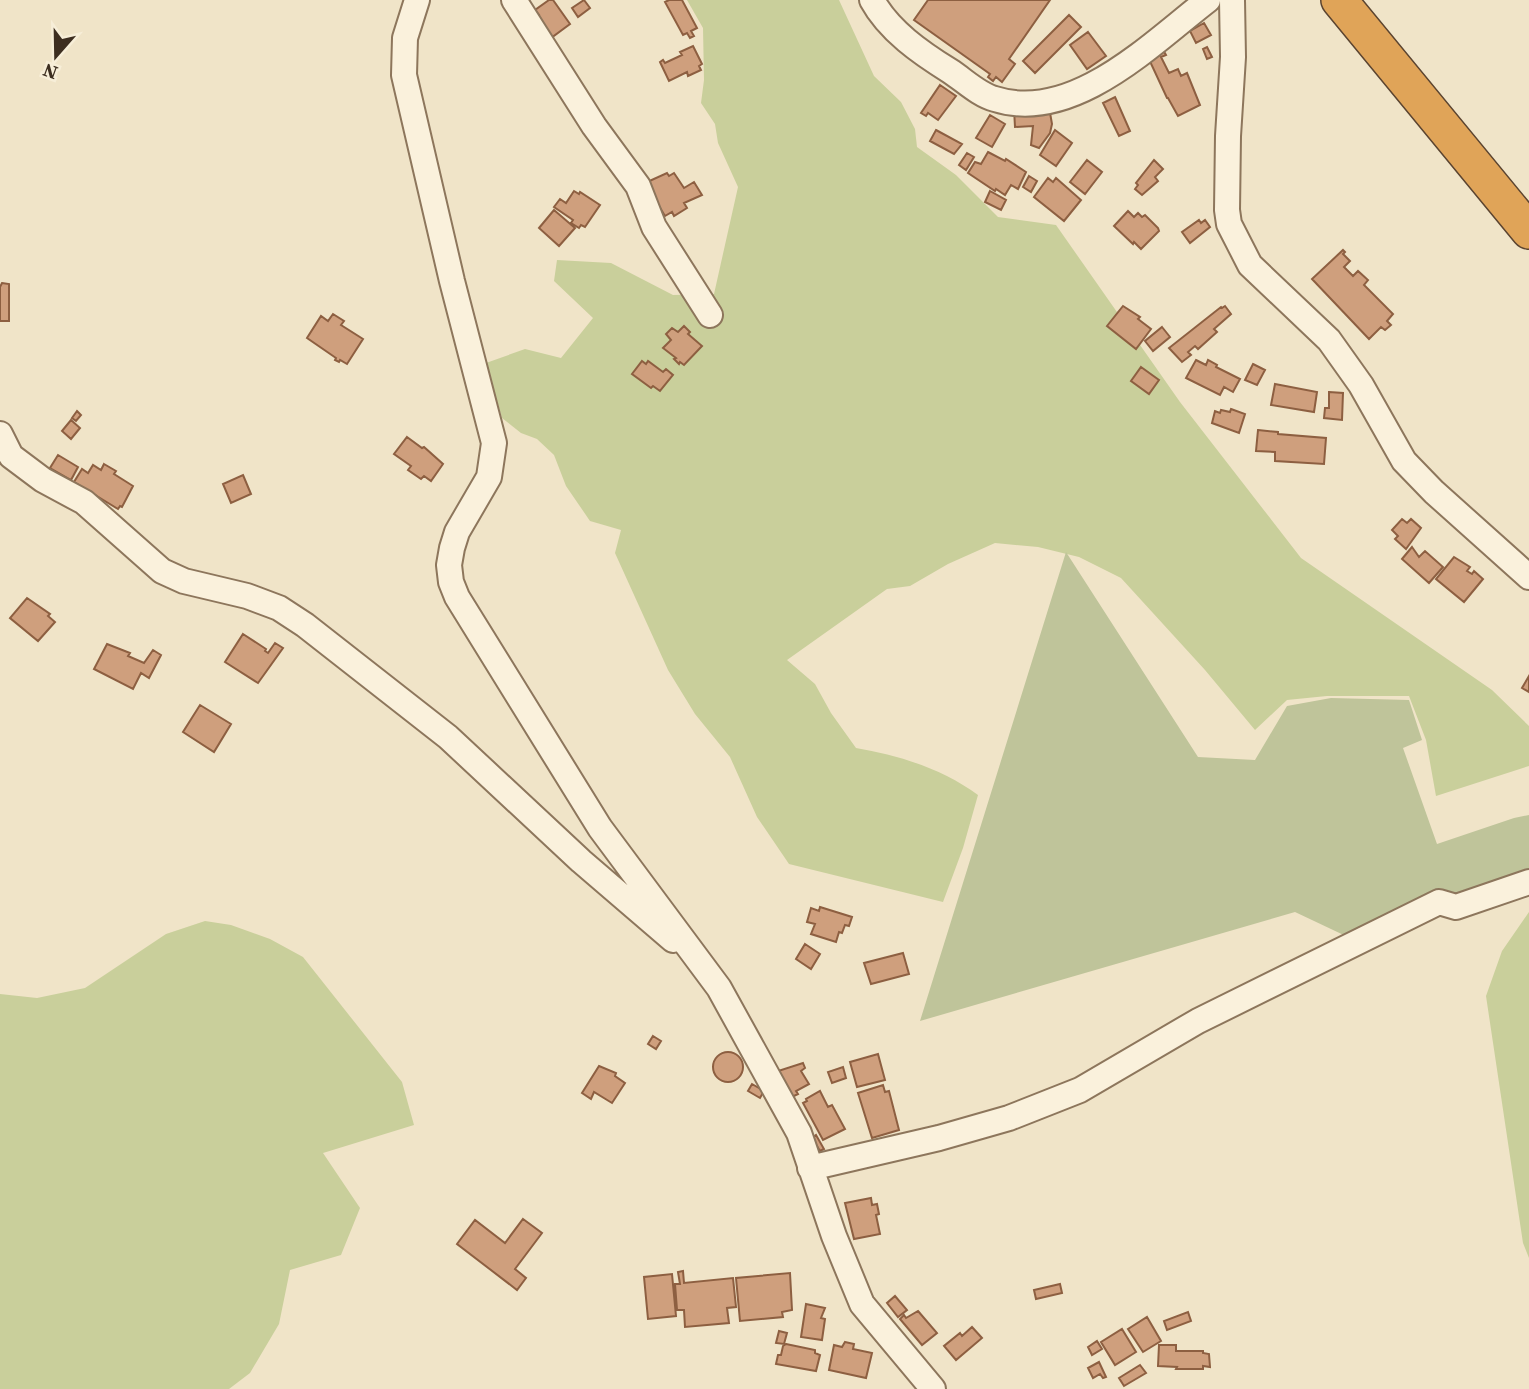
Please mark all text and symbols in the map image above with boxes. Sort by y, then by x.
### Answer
north arrow [21,21,91,91]
text: N [39,57,61,87]

